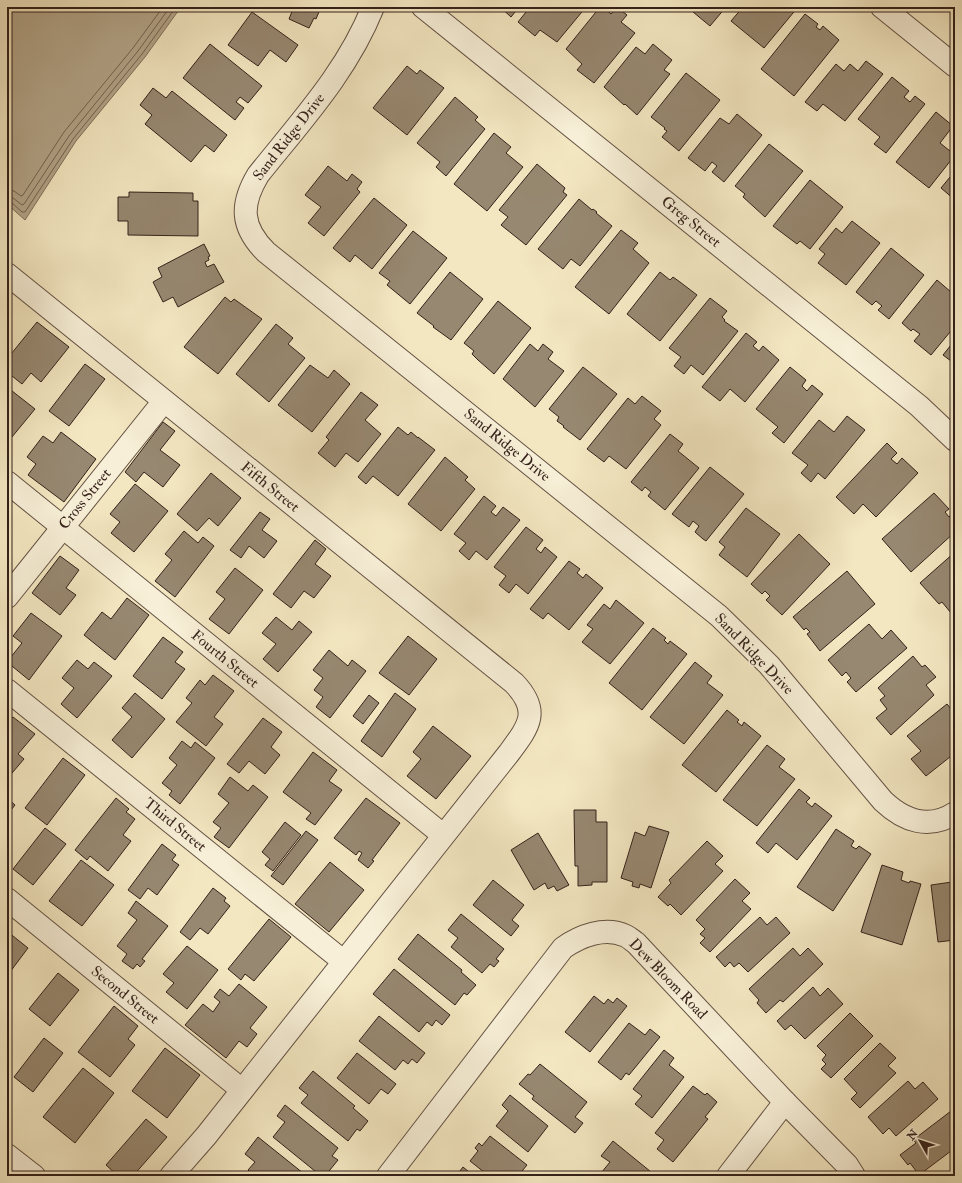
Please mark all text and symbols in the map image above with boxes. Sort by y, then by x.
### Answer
street label: Sand Ridge Drive [249,89,329,185]
street label: Greg Street [657,192,725,252]
street label: Sand Ridge Drive [460,404,554,486]
street label: Fifth Street [237,458,303,517]
street label: Cross Street [55,464,115,533]
street label: Sand Ridge Drive [710,609,798,699]
street label: Fourth Street [187,626,263,692]
street label: Third Street [140,794,210,856]
street label: Dew Bloom Road [625,935,712,1024]
street label: Second Street [87,962,163,1028]
north arrow [900,1121,940,1161]
text: N [904,1126,921,1144]

